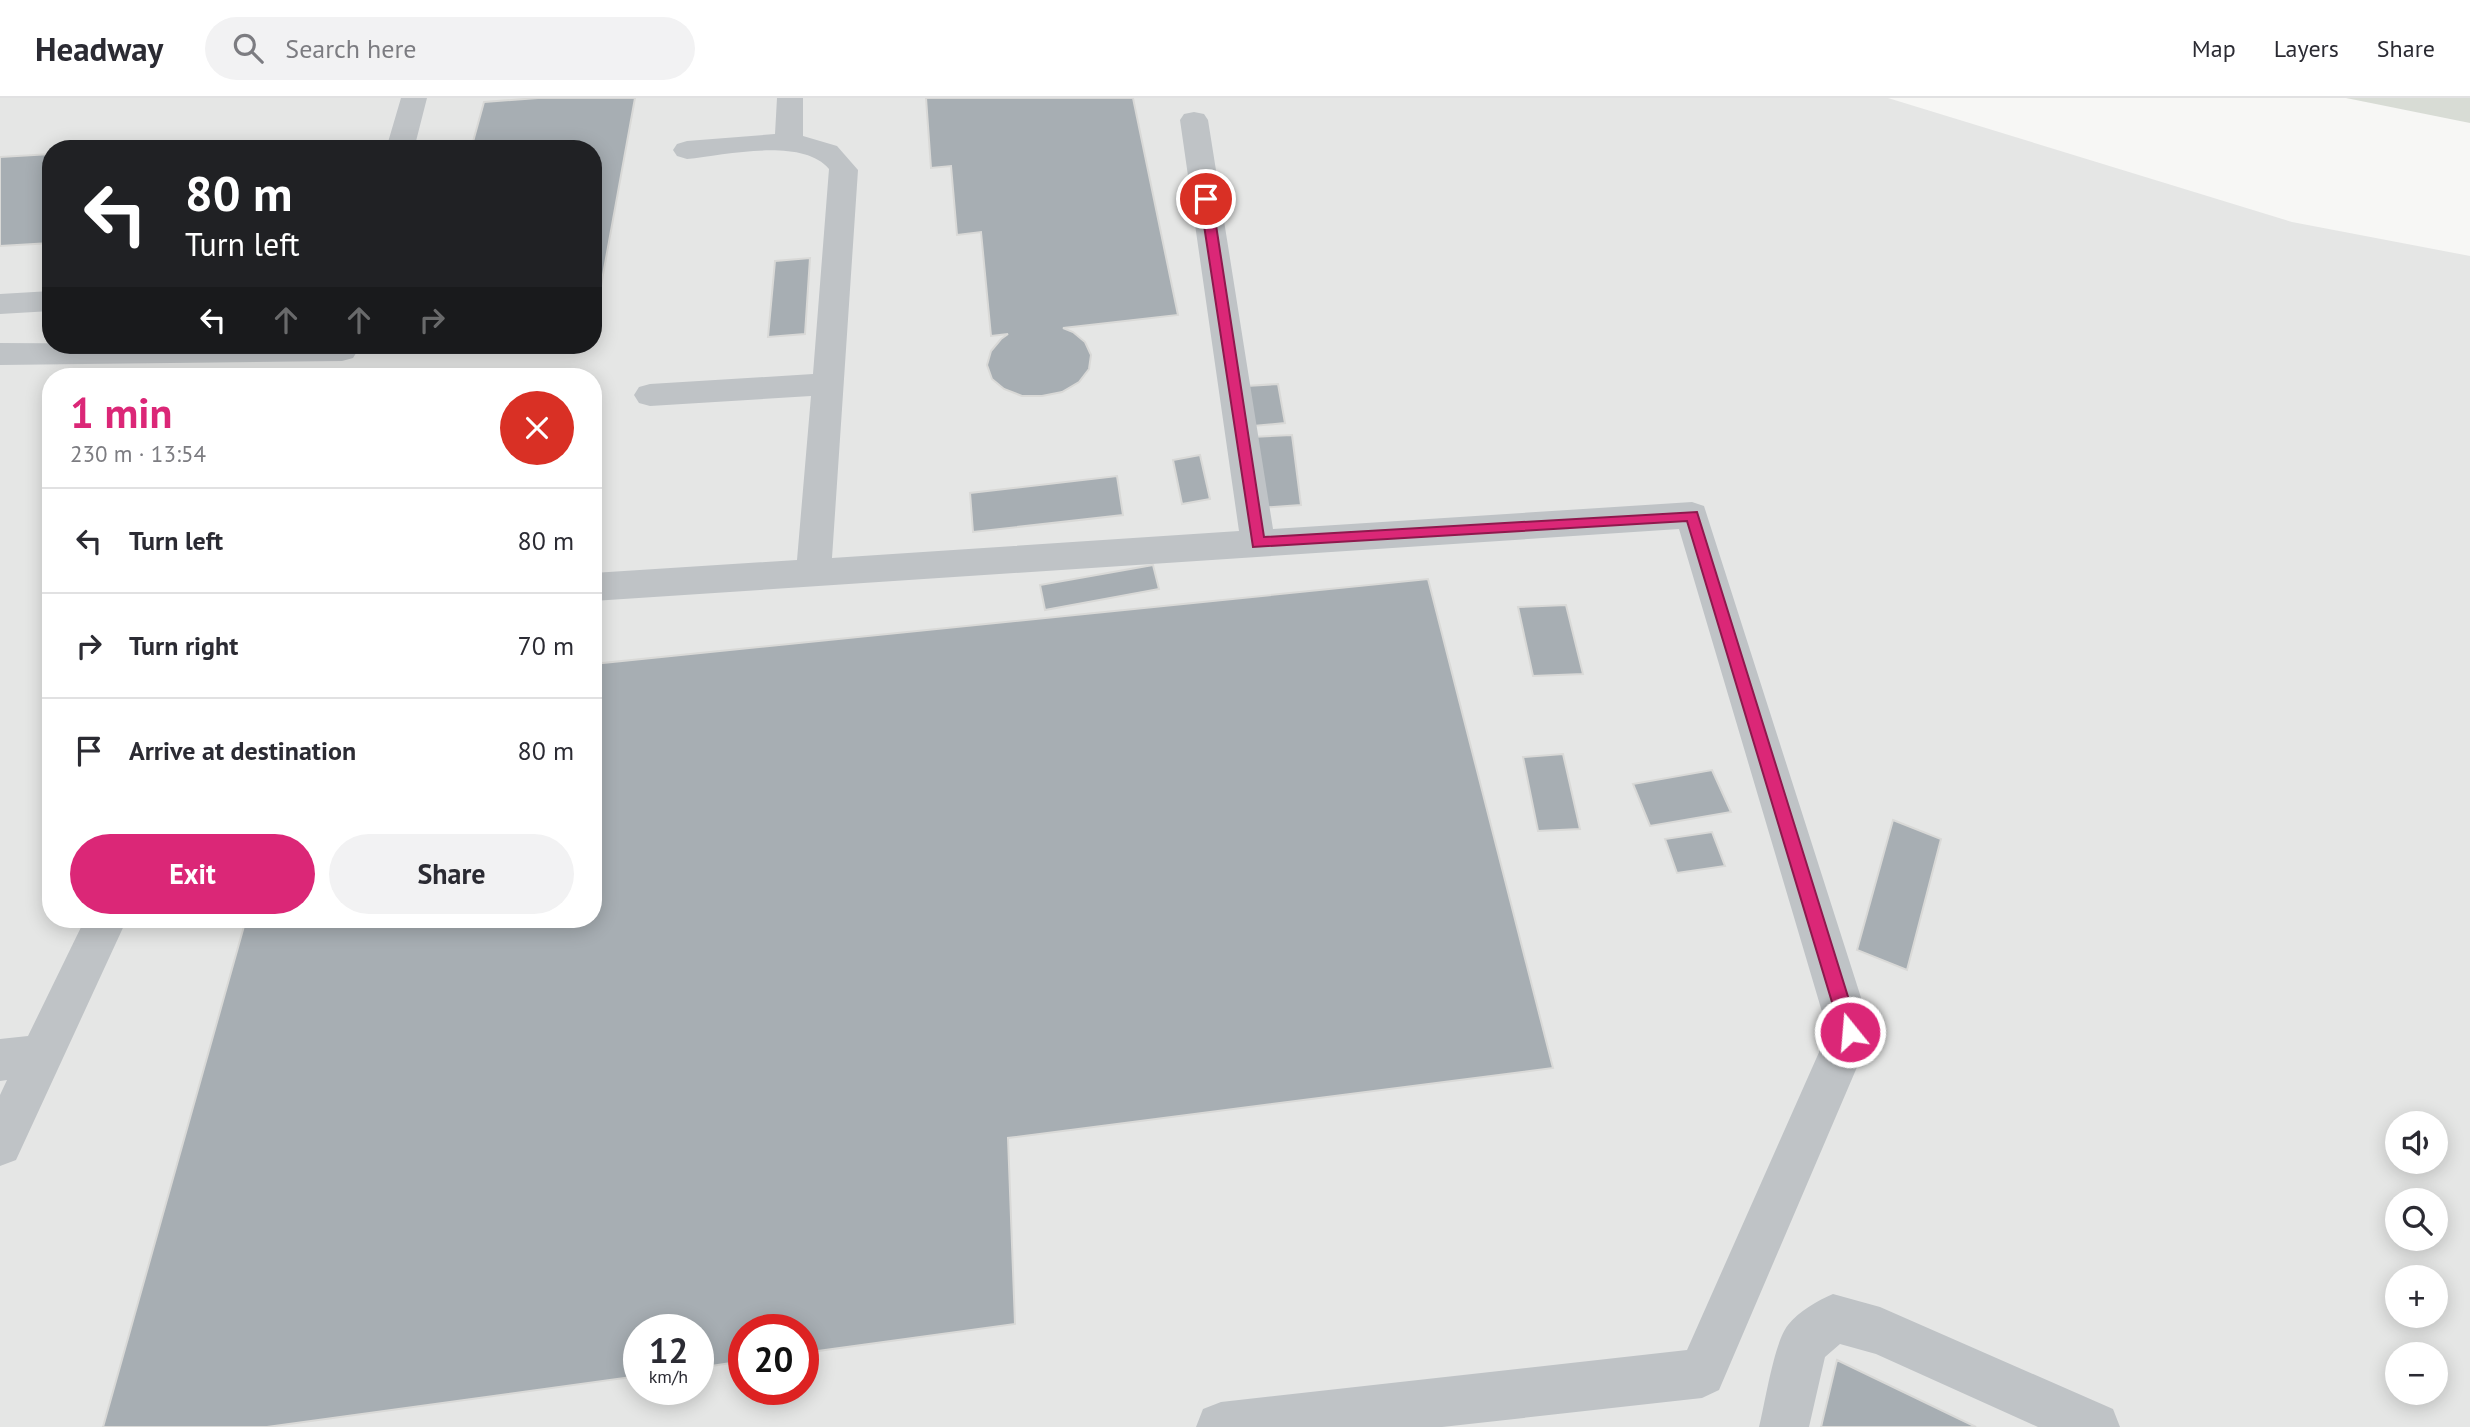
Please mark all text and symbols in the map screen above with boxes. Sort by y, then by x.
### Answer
search box [205,17,695,80]
text: Headway [35,27,163,70]
icon: search [229,29,267,67]
text: Search here [285,32,416,65]
text: Map [2192,33,2236,64]
text: Layers [2274,33,2339,64]
text: Share [2377,33,2435,64]
text: 80 m [185,161,292,225]
icon: left [70,168,161,259]
pin [1176,169,1236,229]
icon: arrive [1187,180,1225,218]
text: Turn left [185,223,300,265]
icon: left [194,301,232,339]
icon: ahead [267,301,305,339]
icon: ahead [340,301,378,339]
icon: right [413,301,451,339]
text: 1 min [70,385,172,440]
button: close [500,391,574,465]
text: 230 m · 13:54 [70,439,206,468]
icon: left [70,522,108,560]
text: Turn left [129,524,223,557]
text: 80 m [518,524,574,557]
icon: right [70,627,108,665]
text: Turn right [129,629,238,662]
text: 70 m [518,629,574,662]
icon: arrive [70,732,108,770]
text: Arrive at destination [129,734,356,767]
text: 80 m [518,734,574,767]
button: Exit [70,834,315,914]
button: Share [329,834,574,914]
position arrow [1813,995,1887,1069]
map controls [2385,1111,2448,1405]
button: sound [2385,1111,2448,1174]
button: search [2385,1188,2448,1251]
button: + [2385,1265,2448,1328]
speed limit sign: 20 [728,1314,819,1405]
text: 12 [649,1327,688,1373]
button: − [2385,1342,2448,1405]
text: km/h [649,1365,688,1388]

